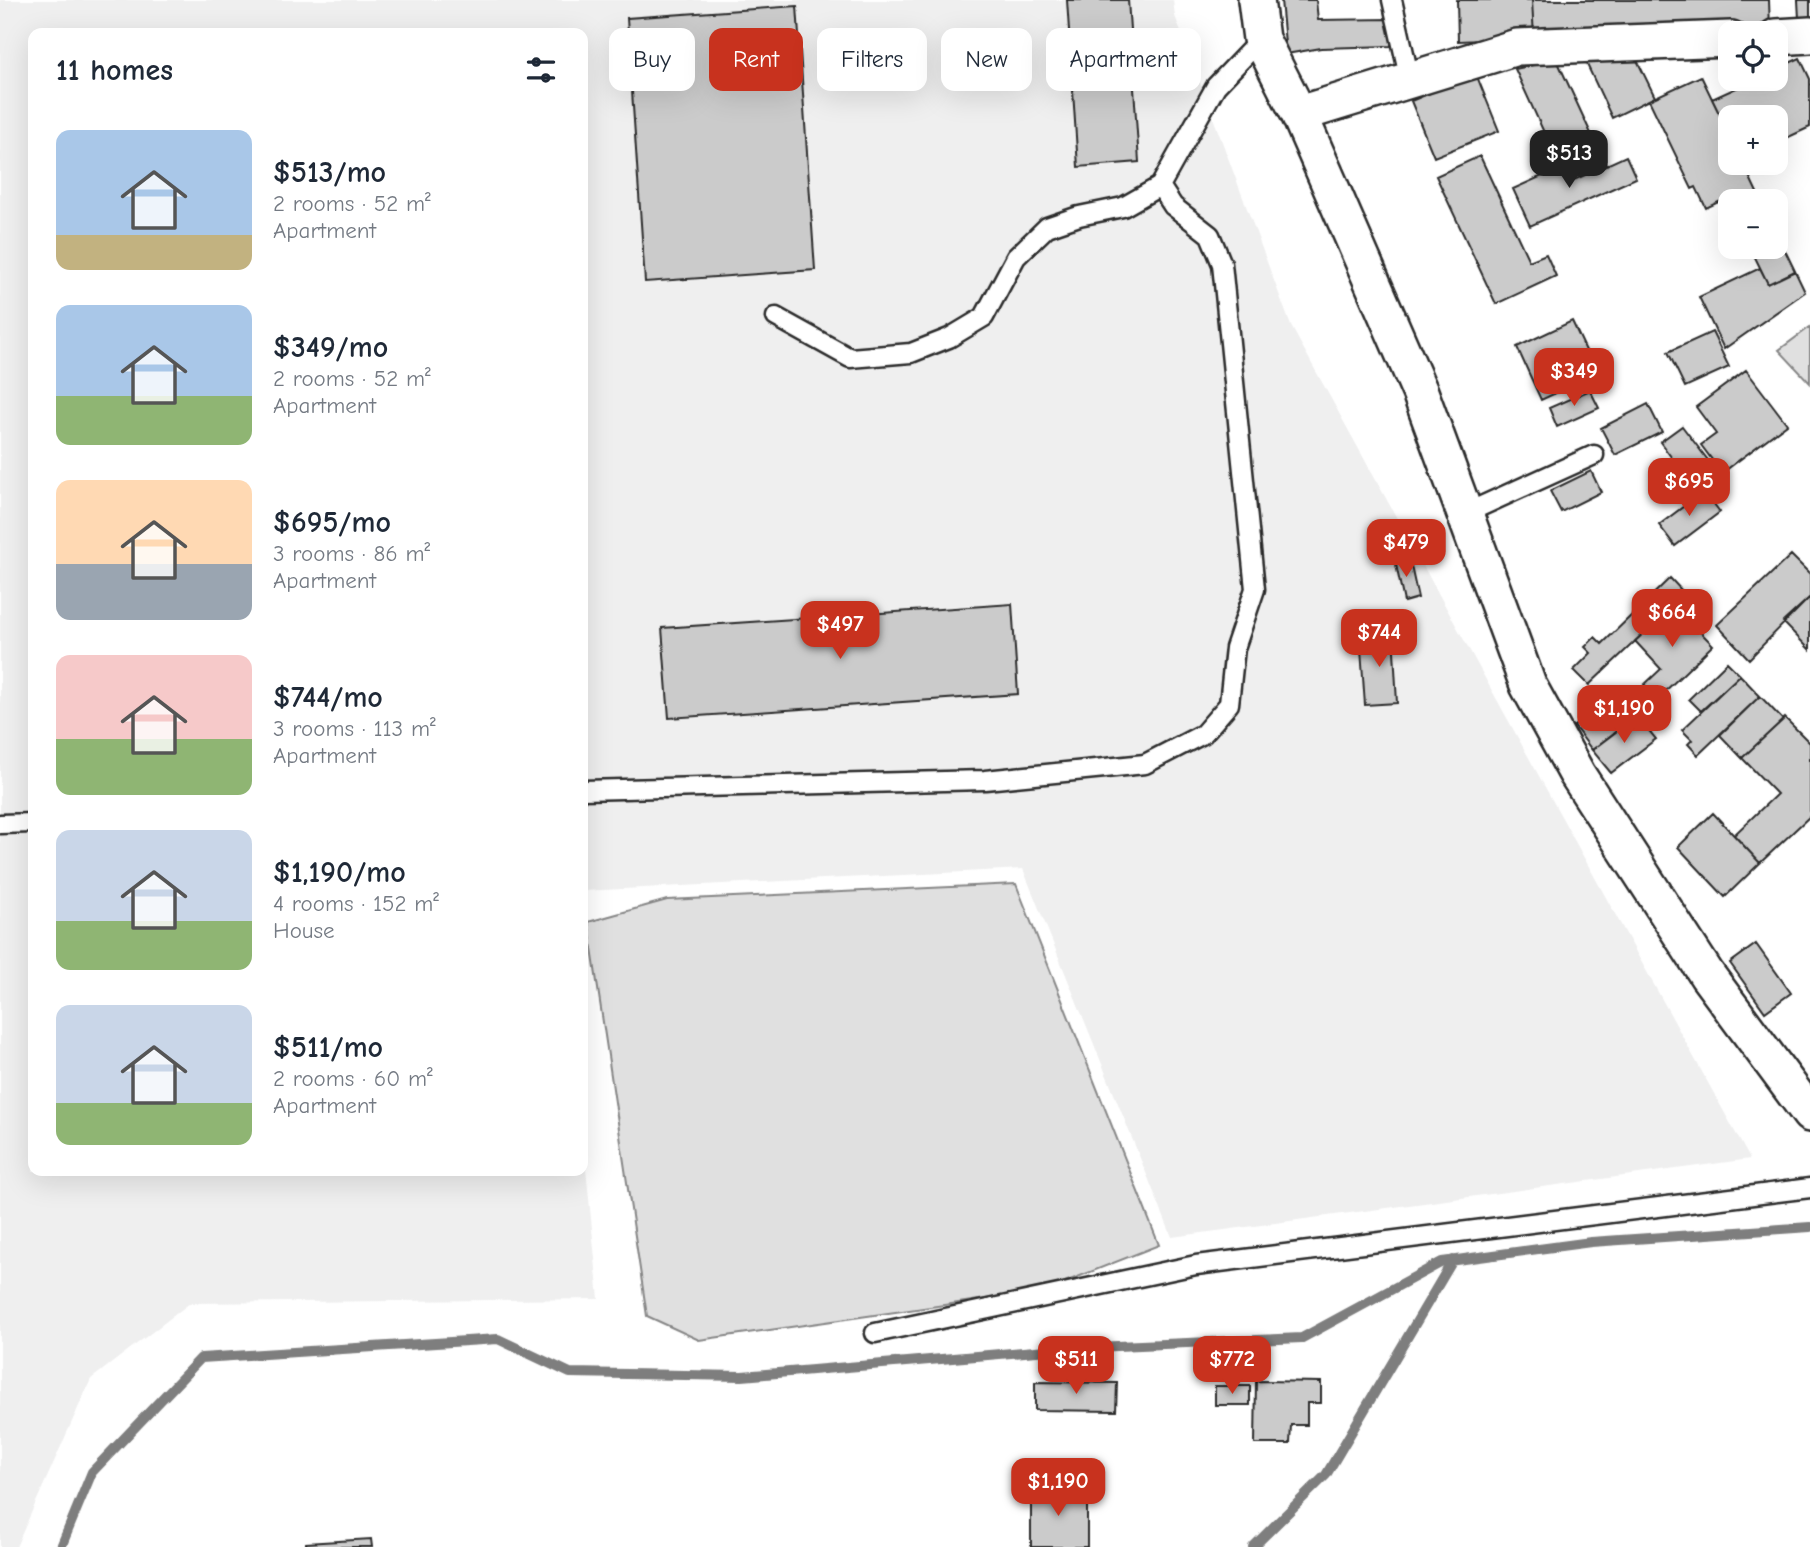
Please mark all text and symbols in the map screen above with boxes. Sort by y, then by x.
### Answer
map controls [1718,21,1788,259]
button: locate [1718,21,1788,91]
chip: Buy [609,28,695,91]
chip: Rent [709,28,803,91]
chip: Filters [817,28,927,91]
chip: New [941,28,1032,91]
chip: Apartment [1046,28,1201,91]
icon: filters [522,51,560,89]
text: 11 homes [56,53,173,88]
button: + [1718,105,1788,175]
pin: $513 [1528,130,1610,190]
text: $513 [1546,139,1592,166]
text: $513/mo [273,155,386,190]
icon: home [112,158,196,242]
button: − [1718,189,1788,259]
text: 2 rooms · 52 m² [273,190,431,217]
text: Apartment [273,217,376,244]
text: $349/mo [273,330,388,365]
icon: home [112,333,196,417]
pin: $349 [1533,348,1615,408]
text: $349 [1550,357,1598,384]
text: 2 rooms · 52 m² [273,365,431,392]
text: Apartment [273,392,376,419]
pin: $695 [1648,458,1730,518]
text: $695 [1664,467,1714,494]
text: $695/mo [273,505,391,540]
icon: home [112,508,196,592]
pin: $479 [1365,520,1447,579]
text: $479 [1383,528,1429,555]
text: 3 rooms · 86 m² [273,540,430,567]
text: Apartment [273,567,376,594]
pin: $664 [1631,590,1713,649]
text: $664 [1648,598,1696,625]
pin: $497 [799,602,881,661]
text: $497 [816,610,864,637]
pin: $744 [1338,610,1420,669]
text: $744 [1357,618,1401,645]
text: $744/mo [273,680,383,715]
icon: home [112,683,196,767]
pin: $1,190 [1567,686,1681,745]
text: $1,190 [1593,694,1655,721]
text: 3 rooms · 113 m² [273,715,436,742]
text: Apartment [273,742,376,769]
text: $1,190/mo [273,855,406,890]
icon: home [112,858,196,942]
text: 4 rooms · 152 m² [273,890,439,917]
text: House [273,917,335,944]
text: $511/mo [273,1030,383,1065]
icon: home [112,1033,196,1117]
text: 2 rooms · 60 m² [273,1065,433,1092]
text: Apartment [273,1092,376,1119]
pin: $511 [1035,1336,1117,1396]
pin: $772 [1191,1336,1273,1396]
text: $511 [1054,1345,1098,1372]
text: $772 [1209,1345,1255,1372]
pin: $1,190 [1001,1458,1115,1518]
text: $1,190 [1027,1467,1089,1494]

